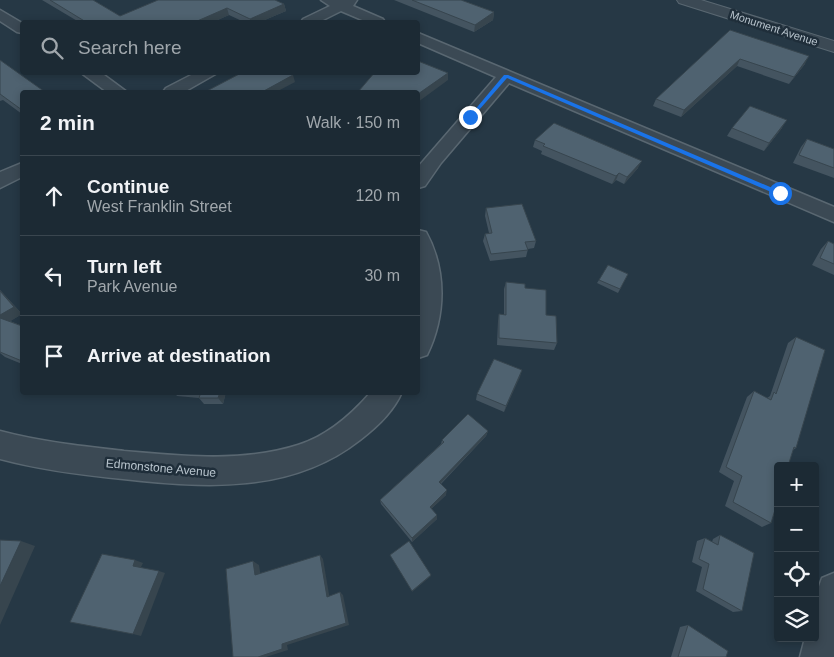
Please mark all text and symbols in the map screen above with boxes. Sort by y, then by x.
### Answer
street label: Monument Avenue [729,8,819,48]
search box [20,20,420,75]
icon: search [38,34,66,62]
text: Search here [78,37,182,58]
route end [459,106,482,129]
text: 2 min [40,111,95,134]
text: Walk · 150 m [306,114,400,131]
text: Continue [87,176,169,197]
icon: ahead [40,182,68,210]
route start [769,182,792,205]
text: 120 m [356,187,400,204]
text: West Franklin Street [87,198,232,215]
text: Turn left [87,256,162,277]
icon: left [40,262,68,290]
text: 30 m [364,267,400,284]
text: Park Avenue [87,278,177,295]
icon: arrive [40,342,68,370]
text: Arrive at destination [87,345,271,366]
street label: Edmonstone Avenue [105,456,217,480]
map controls [774,462,819,642]
button: + [774,462,819,507]
button: − [774,507,819,552]
button: locate [774,552,819,597]
button: layers [774,597,819,642]

